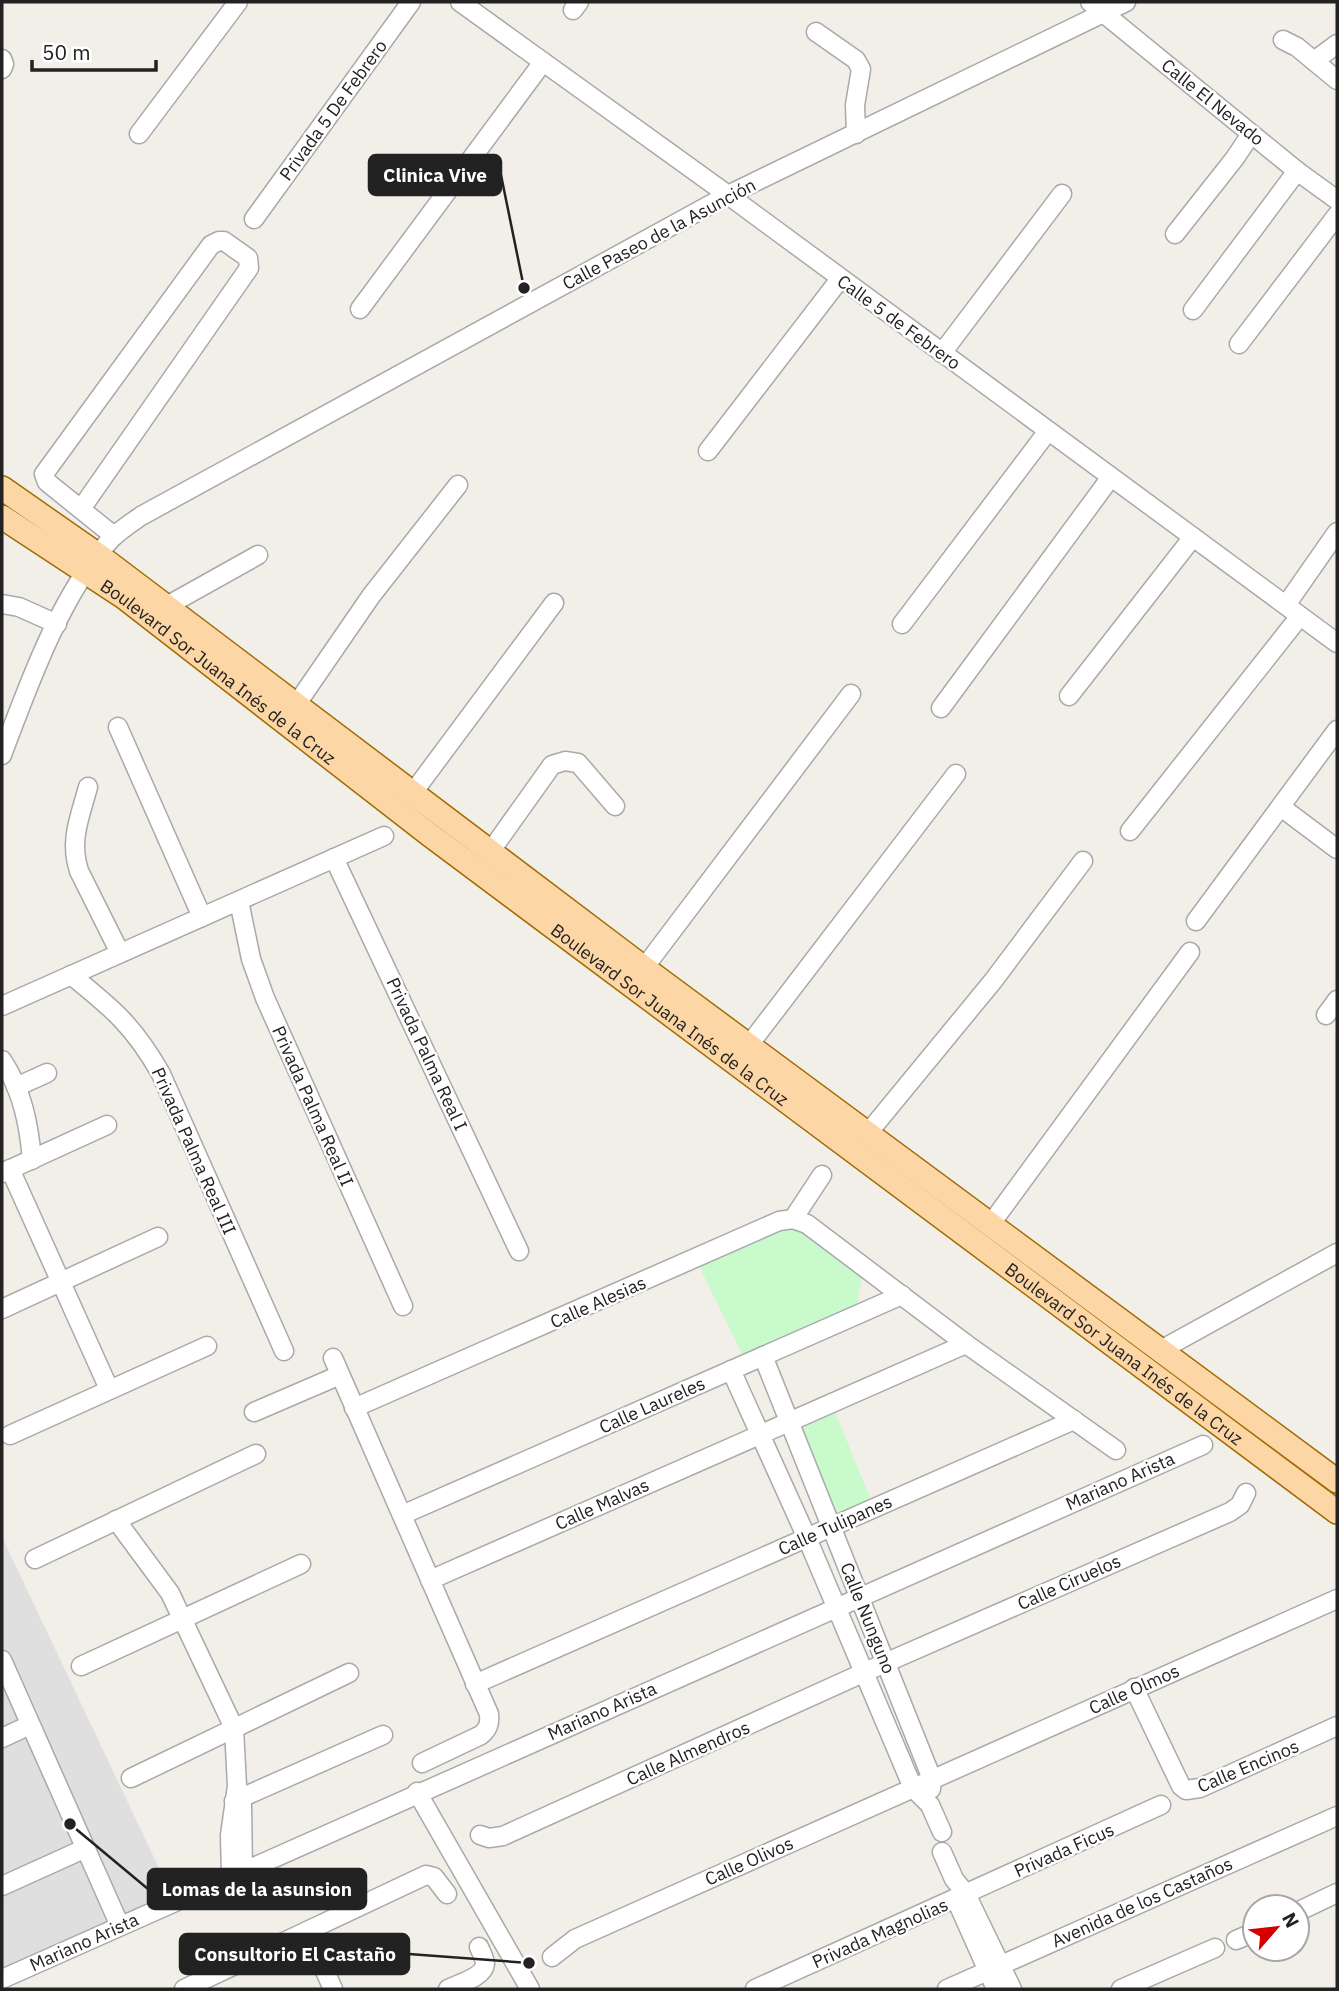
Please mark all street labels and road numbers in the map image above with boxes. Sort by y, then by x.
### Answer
street label: Privada 5 De Febrero [274,35,392,185]
street label: Calle El Nevado [1157,54,1269,150]
street label: Calle Paseo de la Asunción [558,173,760,295]
street label: Calle 5 de Febrero [833,269,965,375]
street label: Boulevard Sor Juana Inés de la Cruz [96,574,341,769]
street label: Boulevard Sor Juana Inés de la Cruz [547,918,793,1110]
street label: Privada Palma Real I [381,974,473,1134]
street label: Privada Palma Real II [267,1022,359,1190]
street label: Privada Palma Real III [147,1064,241,1238]
street label: Boulevard Sor Juana Inés de la Cruz [1001,1257,1248,1450]
street label: Calle Alesias [546,1271,650,1333]
street label: Calle Laureles [596,1371,708,1439]
street label: Mariano Arista [1062,1447,1178,1515]
street label: Calle Malvas [551,1473,653,1535]
street label: Calle Tulipanes [774,1490,896,1560]
street label: Calle Ciruelos [1014,1549,1124,1615]
street label: Calle Nunguno [835,1559,901,1677]
street label: Calle Olmos [1085,1659,1183,1719]
street label: Mariano Arista [544,1677,660,1745]
street label: Calle Almendros [623,1716,753,1790]
street label: Calle Encinos [1194,1734,1302,1798]
street label: Privada Ficus [1010,1818,1118,1882]
street label: Calle Olivos [701,1831,797,1891]
street label: Avenida de los Castaños [1048,1852,1236,1952]
street label: Privada Magnolias [809,1893,951,1973]
street label: Mariano Arista [26,1908,142,1976]

